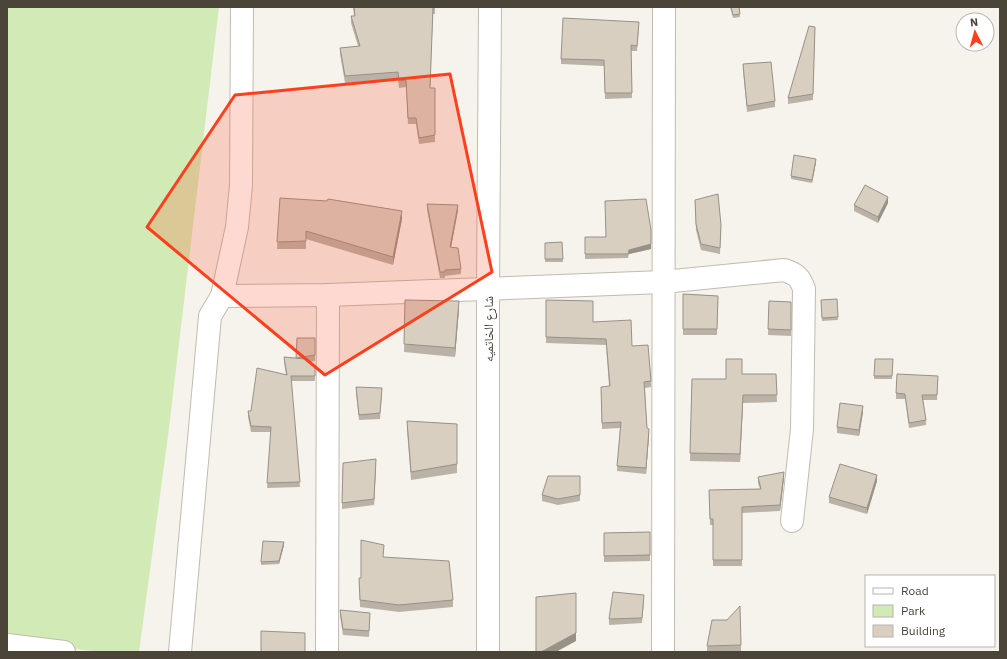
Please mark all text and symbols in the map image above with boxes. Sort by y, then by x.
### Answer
north arrow [955,12,995,52]
text: N [969,15,979,29]
street label: شارع الخاتميه [480,296,498,362]
legend [865,575,995,647]
text: Road [901,583,929,598]
text: Park [901,603,926,618]
text: Building [901,623,946,638]

